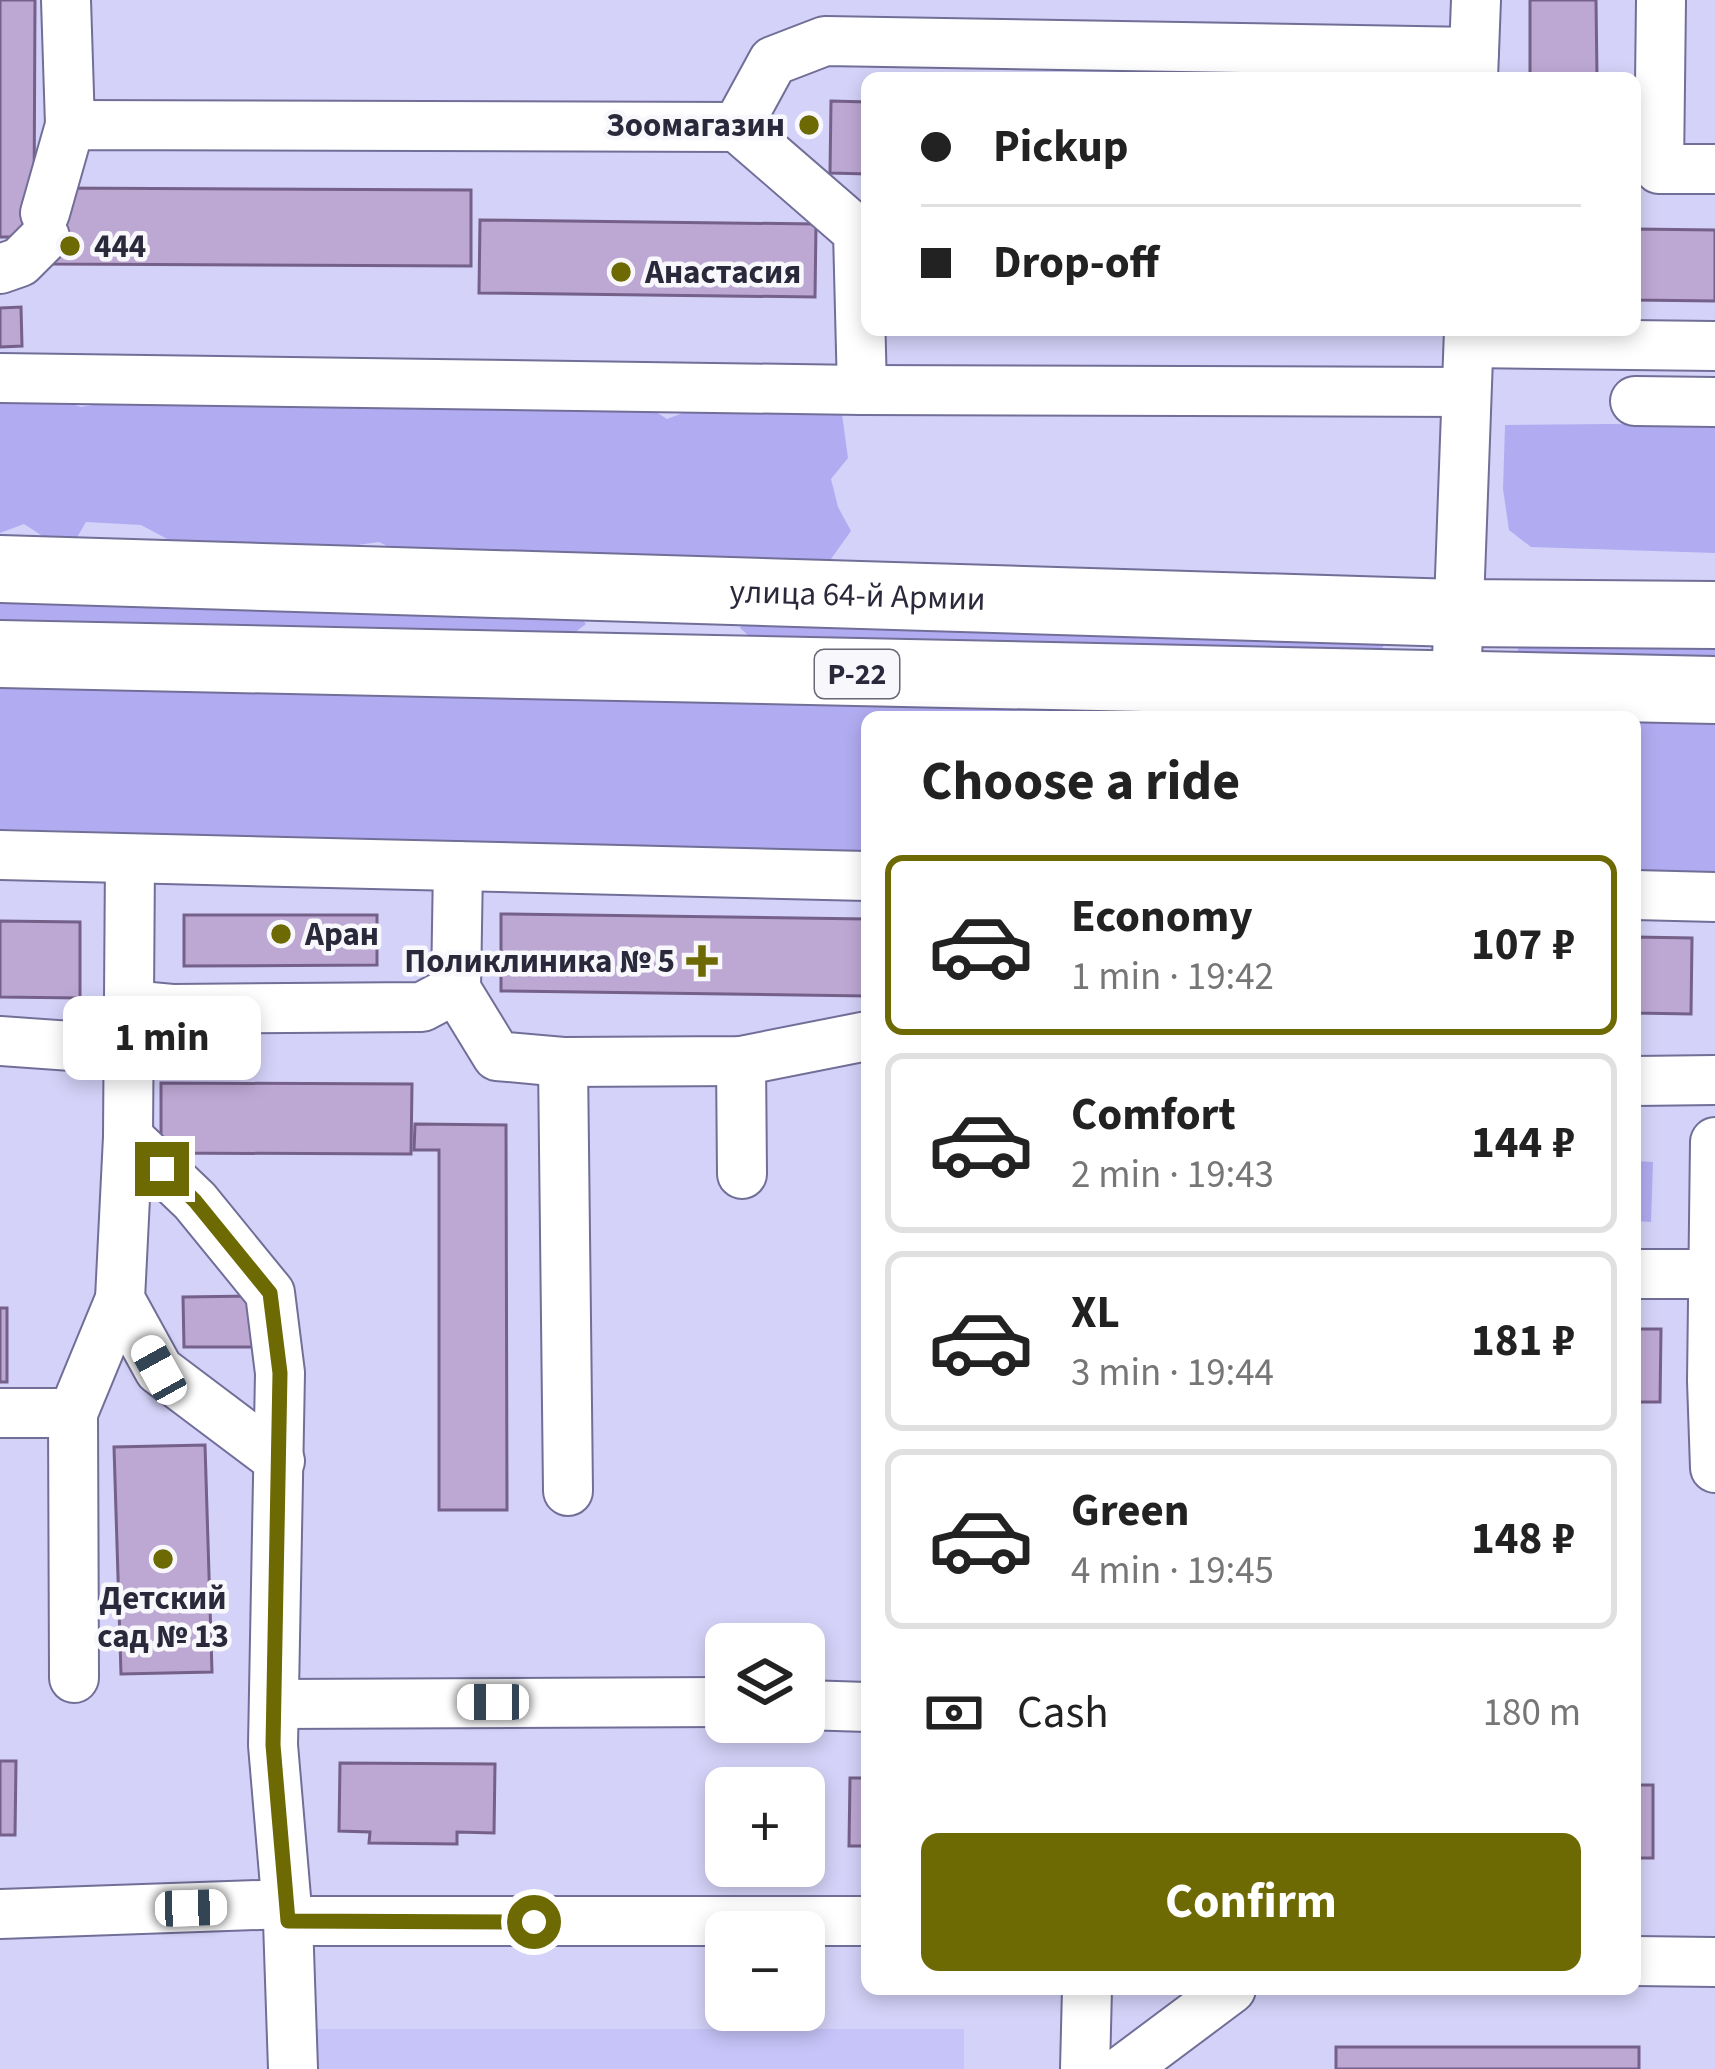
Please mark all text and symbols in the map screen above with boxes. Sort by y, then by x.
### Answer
place label: Зоомагазин [606,102,785,149]
marker: Зоомагазин [796,112,822,138]
text: Pickup [993,115,1129,179]
place label: 444 [94,223,146,270]
text: Drop-off [993,231,1159,295]
marker: 444 [57,233,83,259]
place label: Анастасия [644,249,801,296]
marker: Анастасия [608,259,634,285]
street label: улица 64-й Армии [729,568,986,622]
road number: Р-22 [815,650,899,698]
text: Choose a ride [921,744,1240,821]
text: Economy [1071,885,1253,949]
icon: car [927,891,1035,999]
place label: Аран [304,911,379,958]
text: 107 ₽ [1471,913,1575,977]
marker: Аран [268,921,294,947]
place label: Поликлиника № 5 [404,938,675,985]
marker: Поликлиника № 5 [686,945,718,977]
text: 1 min · 19:42 [1071,949,1274,1005]
callout: 1 min [63,995,261,1079]
text: 1 min [115,1010,209,1066]
text: Comfort [1071,1083,1236,1147]
icon: car [927,1089,1035,1197]
text: 144 ₽ [1471,1111,1575,1175]
route end [135,1142,189,1196]
text: 2 min · 19:43 [1071,1147,1274,1203]
text: XL [1071,1281,1120,1345]
icon: car [927,1287,1035,1395]
text: 181 ₽ [1471,1309,1575,1373]
car [126,1330,192,1410]
text: 3 min · 19:44 [1071,1345,1274,1401]
text: Green [1071,1479,1190,1543]
icon: car [927,1485,1035,1593]
text: 148 ₽ [1471,1507,1575,1571]
text: 4 min · 19:45 [1071,1543,1274,1599]
marker: Детский сад № 13 [150,1546,176,1572]
place label: Детский сад № 13 [97,1575,229,1660]
map controls [705,1623,825,2031]
button: layers [705,1623,825,1743]
icon: cash [921,1680,987,1746]
text: Cash [1017,1681,1109,1745]
car [457,1684,529,1720]
text: 180 m [1483,1685,1581,1741]
button: + [705,1767,825,1887]
button: Confirm [921,1833,1581,1971]
car [154,1889,228,1927]
route start [507,1895,561,1949]
button: − [705,1911,825,2031]

